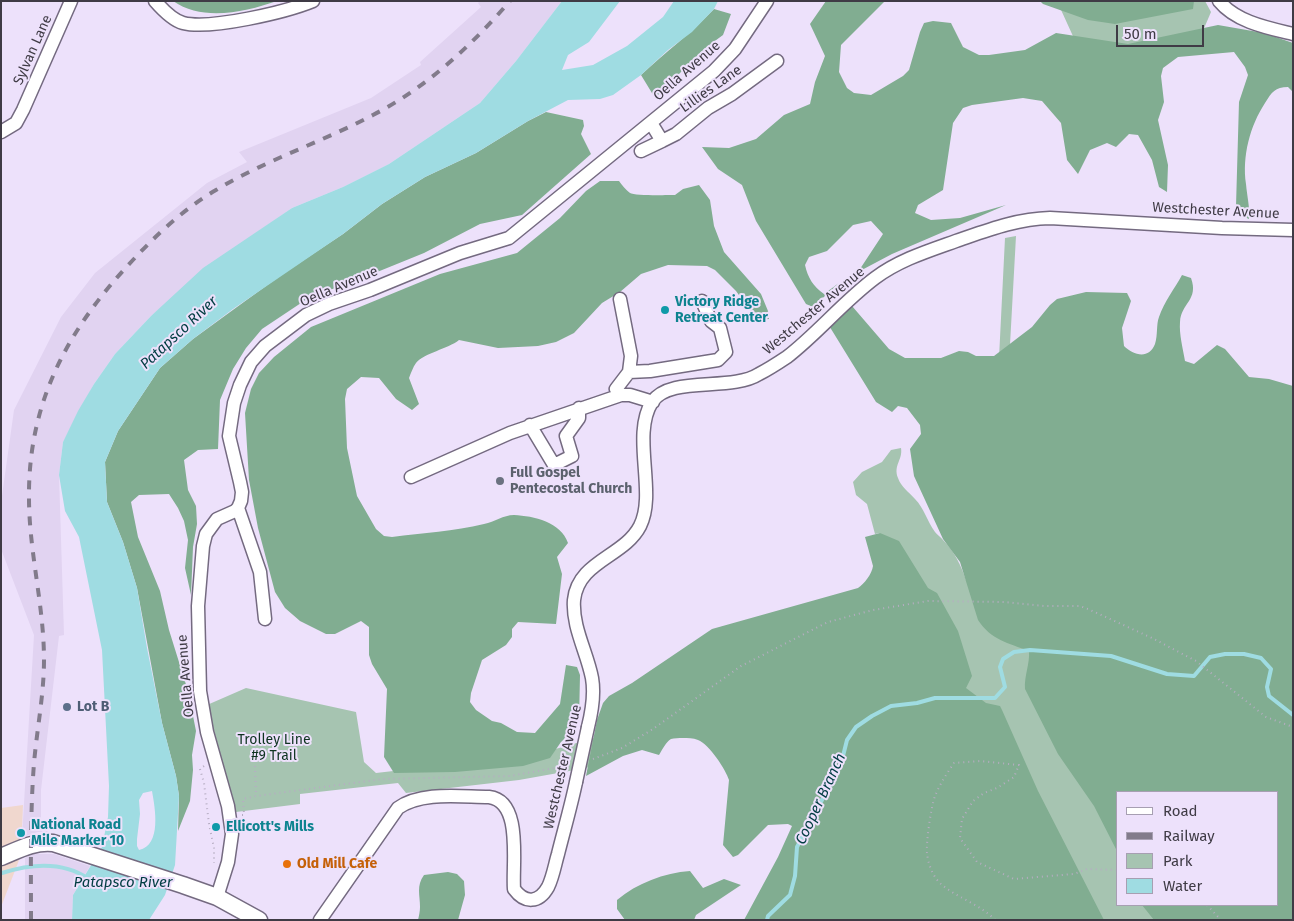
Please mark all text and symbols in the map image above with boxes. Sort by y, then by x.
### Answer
street label: Sylvan Lane [10,12,56,88]
scale bar [1119,15,1206,47]
text: 50 m [1124,25,1157,43]
street label: Oella Avenue [650,37,724,105]
street label: Lillies Lane [677,62,745,116]
street label: Westchester Avenue [1152,199,1280,223]
street label: Oella Avenue [297,263,381,311]
street label: Westchester Avenue [760,264,868,358]
water label: Patapsco River [137,293,221,373]
place label: Victory Ridge Retreat Center [675,294,768,326]
marker: Victory Ridge Retreat Center [659,304,671,316]
place label: Full Gospel Pentecostal Church [510,465,632,498]
marker: Full Gospel Pentecostal Church [494,475,506,487]
street label: Oella Avenue [174,634,198,718]
place label: Lot B [77,699,109,715]
marker: Lot B [61,701,73,713]
street label: Westchester Avenue [540,703,586,831]
park label: Trolley Line #9 Trail [237,732,311,764]
water label: Cooper Branch [792,750,850,848]
legend [1116,791,1279,906]
text: Road [1163,802,1198,820]
place label: National Road Mile Marker 10 [31,817,124,850]
place label: Ellicott's Mills [226,819,314,835]
marker: Ellicott's Mills [210,821,222,833]
marker: National Road Mile Marker 10 [15,827,27,839]
text: Railway [1163,827,1215,845]
text: Park [1163,852,1193,870]
place label: Old Mill Cafe [297,856,377,872]
marker: Old Mill Cafe [281,858,293,870]
water label: Patapsco River [73,874,173,892]
text: Water [1163,877,1202,895]

